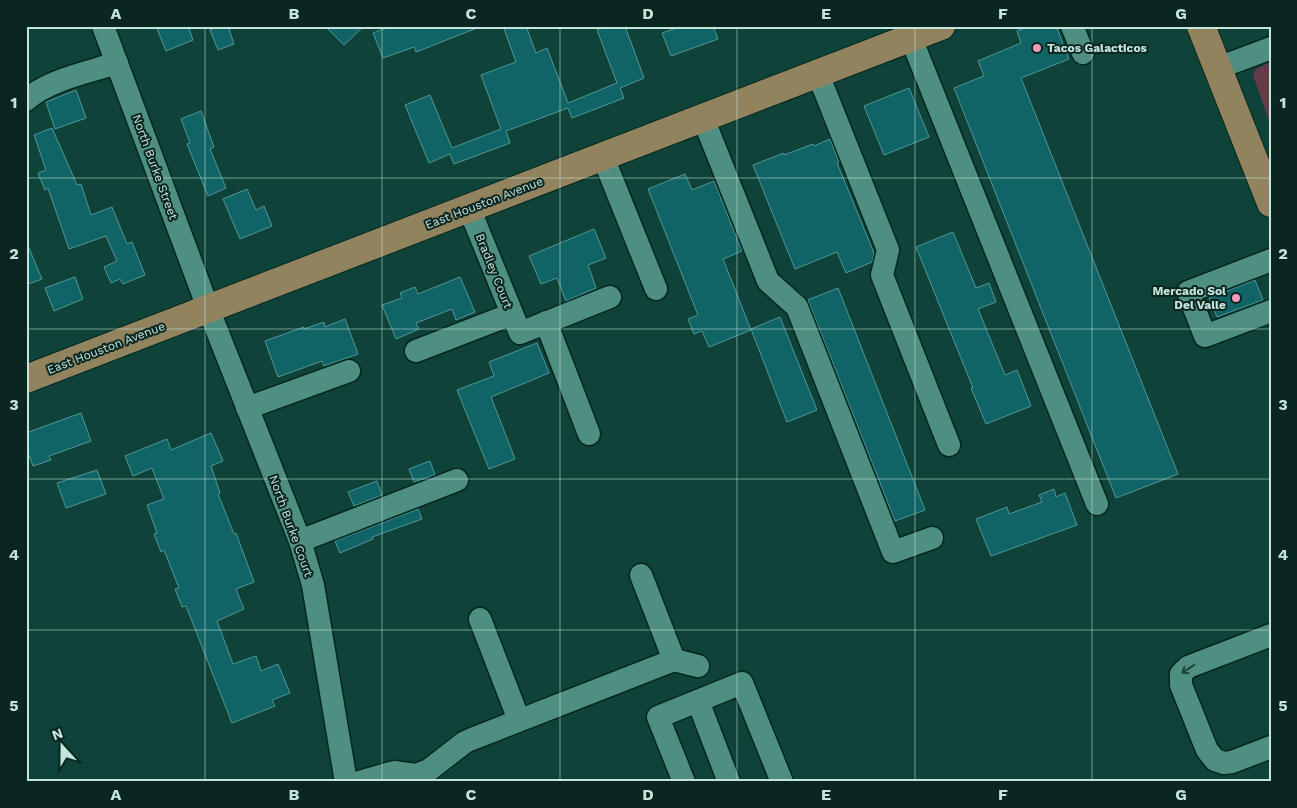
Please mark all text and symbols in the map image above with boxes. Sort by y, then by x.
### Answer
text: A [111,4,122,23]
text: B [289,4,300,23]
text: C [466,4,477,23]
text: D [642,4,654,23]
text: E [821,4,831,23]
text: F [998,4,1008,23]
text: G [1175,4,1187,23]
place label: Tacos Galacticos [1047,41,1148,55]
marker: Tacos Galacticos [1031,42,1043,54]
text: 1 [11,93,17,112]
text: 1 [1280,93,1286,112]
street label: North Burke Street [129,113,181,221]
street label: East Houston Avenue [423,174,545,232]
street label: Bradley Court [473,231,515,311]
text: 2 [9,244,19,263]
text: 2 [1278,244,1288,263]
place label: Mercado Sol Del Valle [1152,284,1226,312]
marker: Mercado Sol Del Valle [1230,292,1242,304]
street label: East Houston Avenue [45,319,167,377]
text: 3 [9,395,19,414]
text: 3 [1278,395,1288,414]
street label: North Burke Court [266,473,316,579]
text: 4 [9,545,19,564]
text: 4 [1278,545,1288,564]
one-way arrow [1182,664,1196,674]
text: 5 [9,696,19,715]
text: 5 [1278,696,1288,715]
north arrow [38,720,88,770]
text: N [50,725,65,743]
text: A [111,785,122,804]
text: B [289,785,300,804]
text: C [466,785,477,804]
text: D [642,785,654,804]
text: E [821,785,831,804]
text: F [998,785,1008,804]
text: G [1175,785,1187,804]

